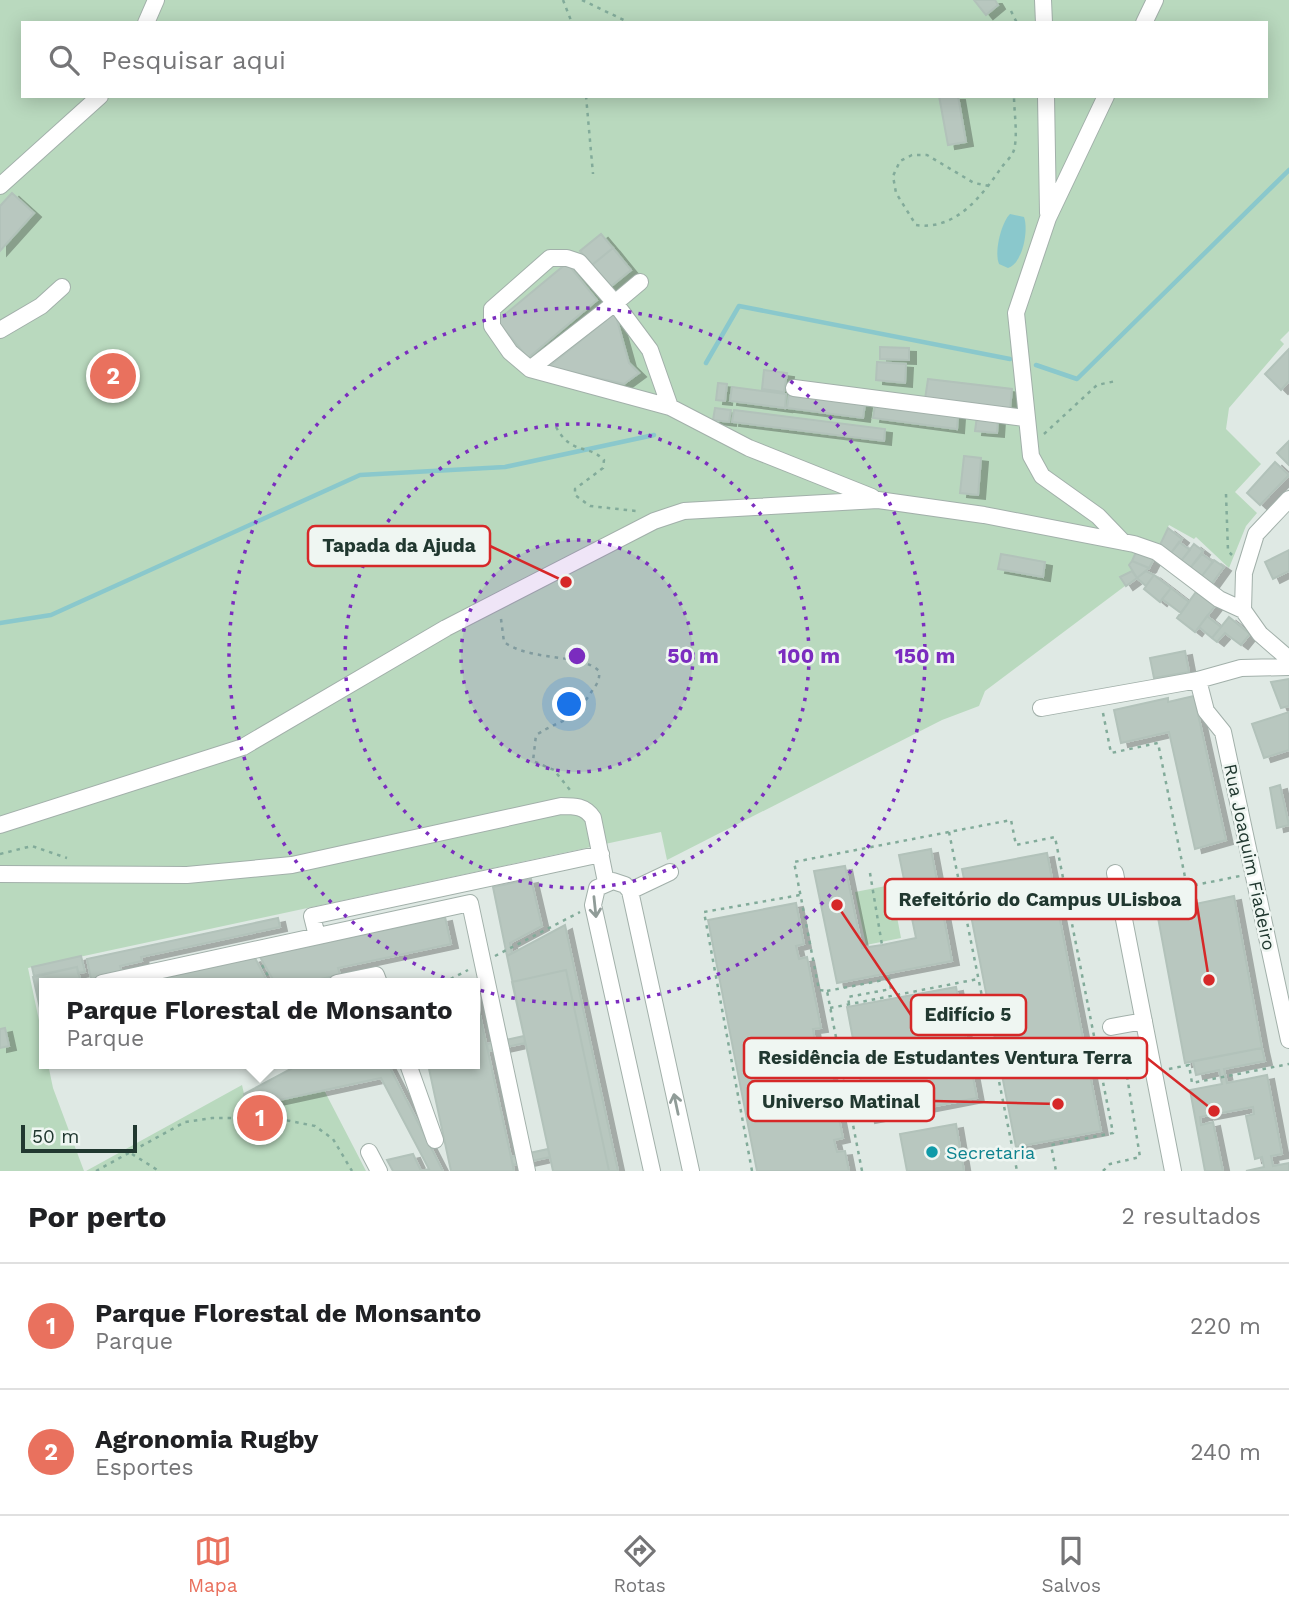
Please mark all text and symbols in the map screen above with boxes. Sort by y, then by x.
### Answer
search box [21,21,1268,98]
icon: search [45,41,83,79]
text: Pesquisar aqui [101,45,286,75]
pin: 2 [90,350,136,402]
callout: Tapada da Ajuda [308,526,490,566]
text: Tapada da Ajuda [322,534,476,557]
text: 50 m [667,643,719,668]
text: 100 m [778,643,840,668]
text: 150 m [895,643,955,668]
centre of rings [565,644,589,668]
your location [552,687,586,721]
street label: Rua Joaquim Fiadeiro [1220,762,1280,952]
callout: Refeitório do Campus ULisboa [885,879,1196,919]
text: Refeitório do Campus ULisboa [898,888,1182,911]
one-way arrow [589,895,602,918]
popup [39,978,480,1069]
text: Parque Florestal de Monsanto [66,995,453,1025]
callout: Edifício 5 [911,995,1026,1035]
text: Edifício 5 [925,1003,1011,1026]
text: Parque [66,1025,144,1052]
callout: Residência de Estudantes Ventura Terra [744,1038,1147,1078]
text: Residência de Estudantes Ventura Terra [758,1046,1132,1069]
callout: Universo Matinal [748,1081,934,1121]
text: Universo Matinal [762,1090,921,1113]
pin: 1 [237,1092,283,1144]
one-way arrow [669,1093,683,1116]
scale bar [21,1122,136,1154]
text: 50 m [32,1125,79,1148]
place label: Secretaria [946,1142,1035,1163]
marker: Secretaria [924,1144,940,1160]
text: Por perto [28,1199,166,1234]
text: 2 resultados [1122,1203,1261,1230]
text: Parque Florestal de Monsanto [95,1298,481,1328]
text: 1 [46,1313,56,1340]
text: 220 m [1190,1313,1261,1340]
text: Parque [95,1328,173,1355]
text: Agronomia Rugby [95,1424,318,1454]
text: 2 [44,1439,58,1466]
text: 240 m [1190,1439,1261,1466]
text: Esportes [95,1454,194,1481]
tab: Mapa [188,1532,237,1597]
tab: Rotas [613,1532,666,1597]
tab: Salvos [1042,1532,1101,1597]

